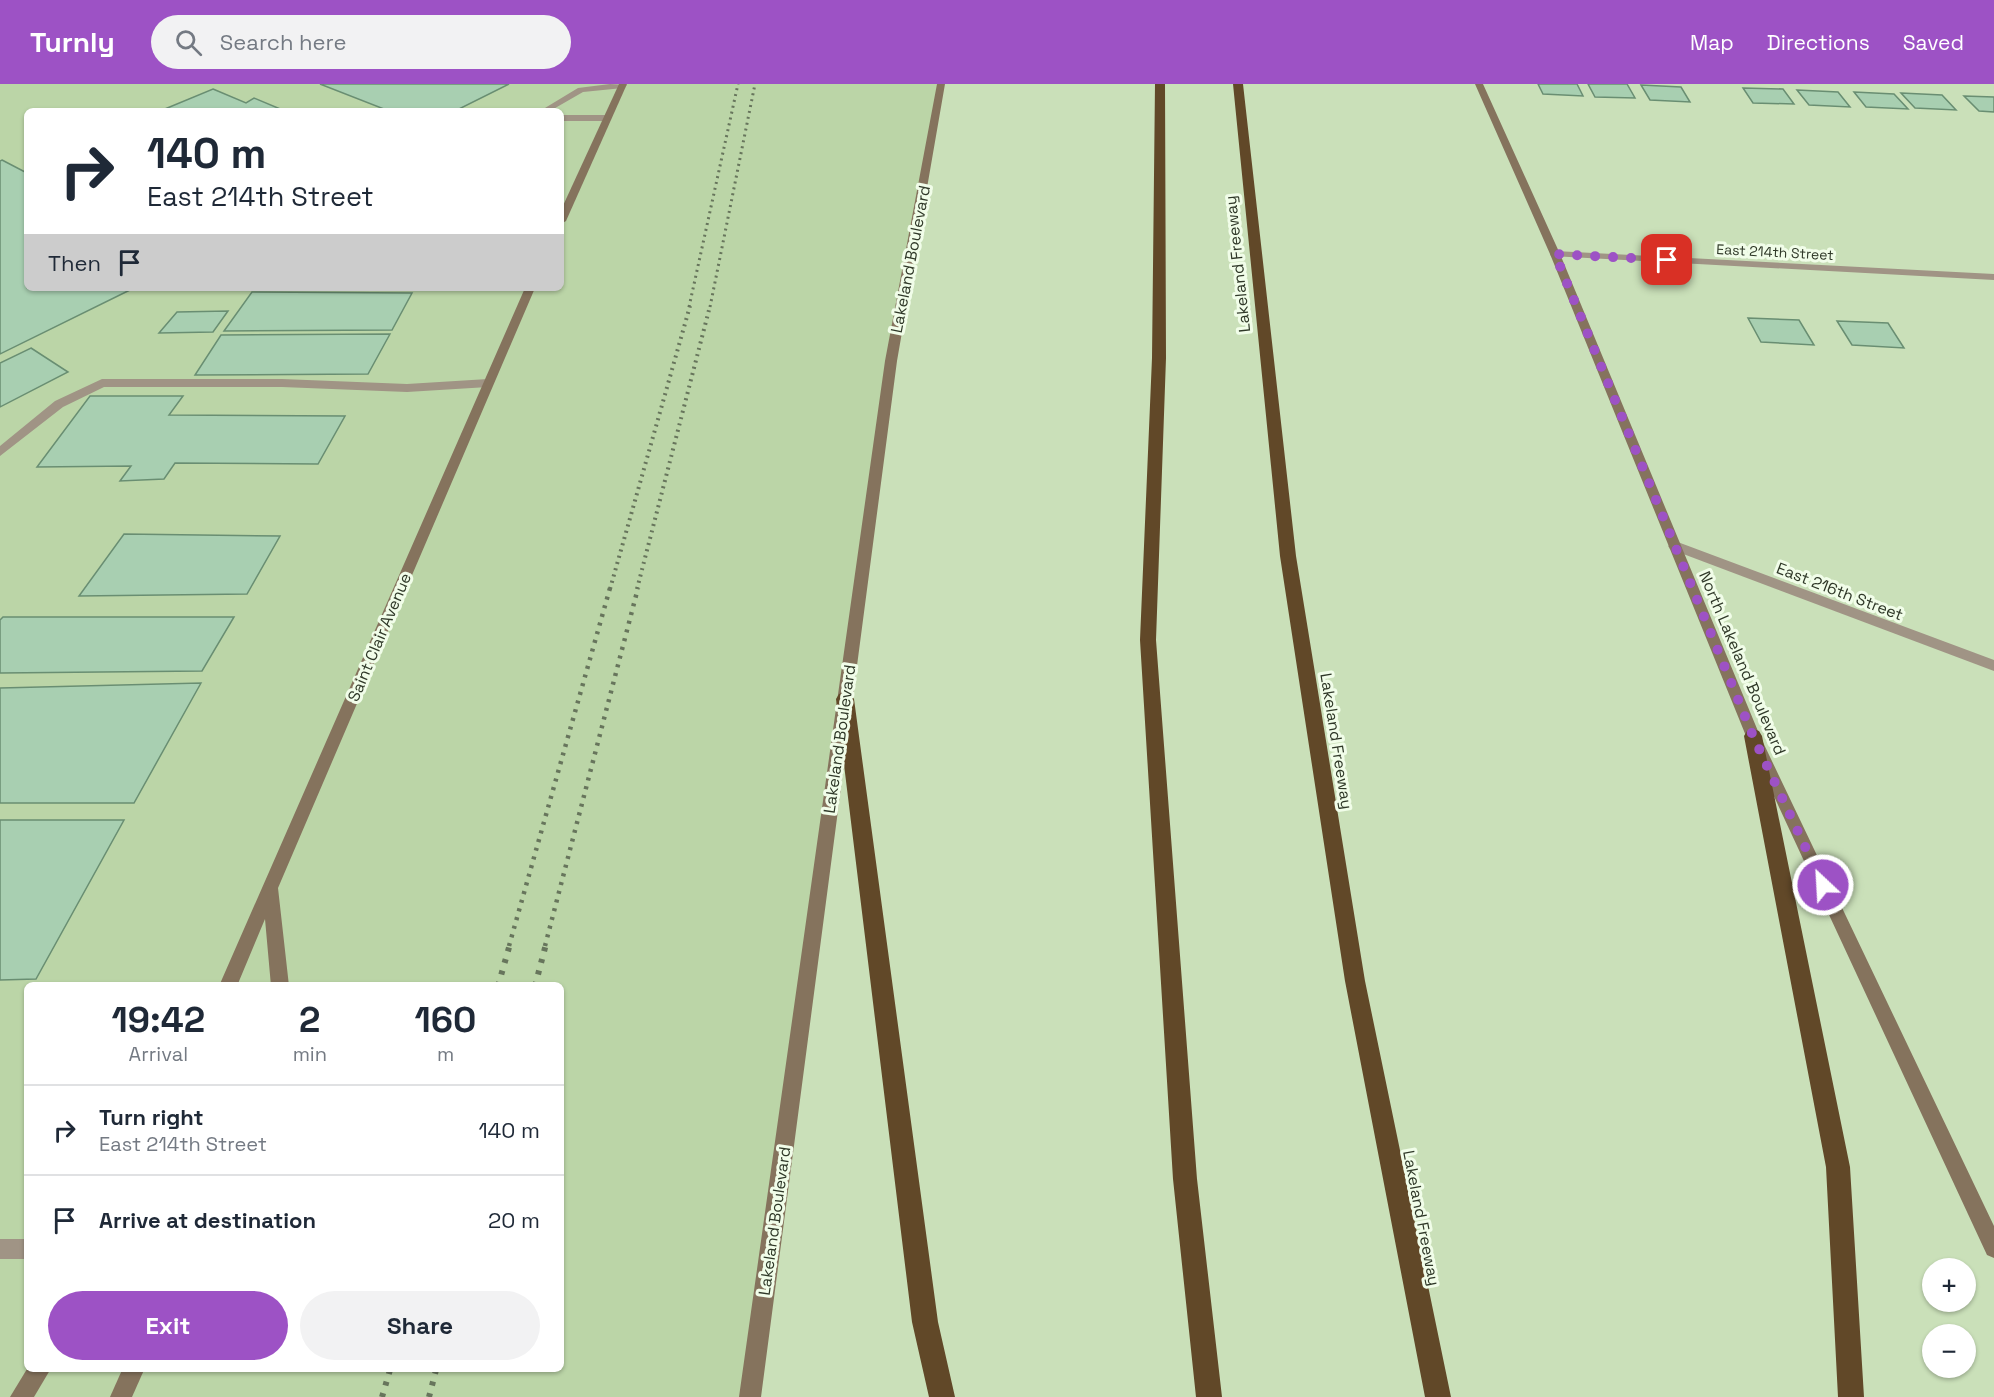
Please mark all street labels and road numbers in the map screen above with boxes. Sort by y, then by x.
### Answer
street label: Lakeland Boulevard [886,184,935,335]
street label: Lakeland Freeway [1220,194,1255,333]
street label: East 214th Street [1716,240,1834,264]
street label: East 216th Street [1773,558,1906,625]
street label: North Lakeland Boulevard [1694,568,1791,758]
street label: Saint Clair Avenue [343,570,416,705]
street label: Lakeland Boulevard [819,663,860,815]
street label: Lakeland Freeway [1315,671,1358,811]
street label: Lakeland Boulevard [754,1145,795,1297]
street label: Lakeland Freeway [1398,1149,1445,1288]

